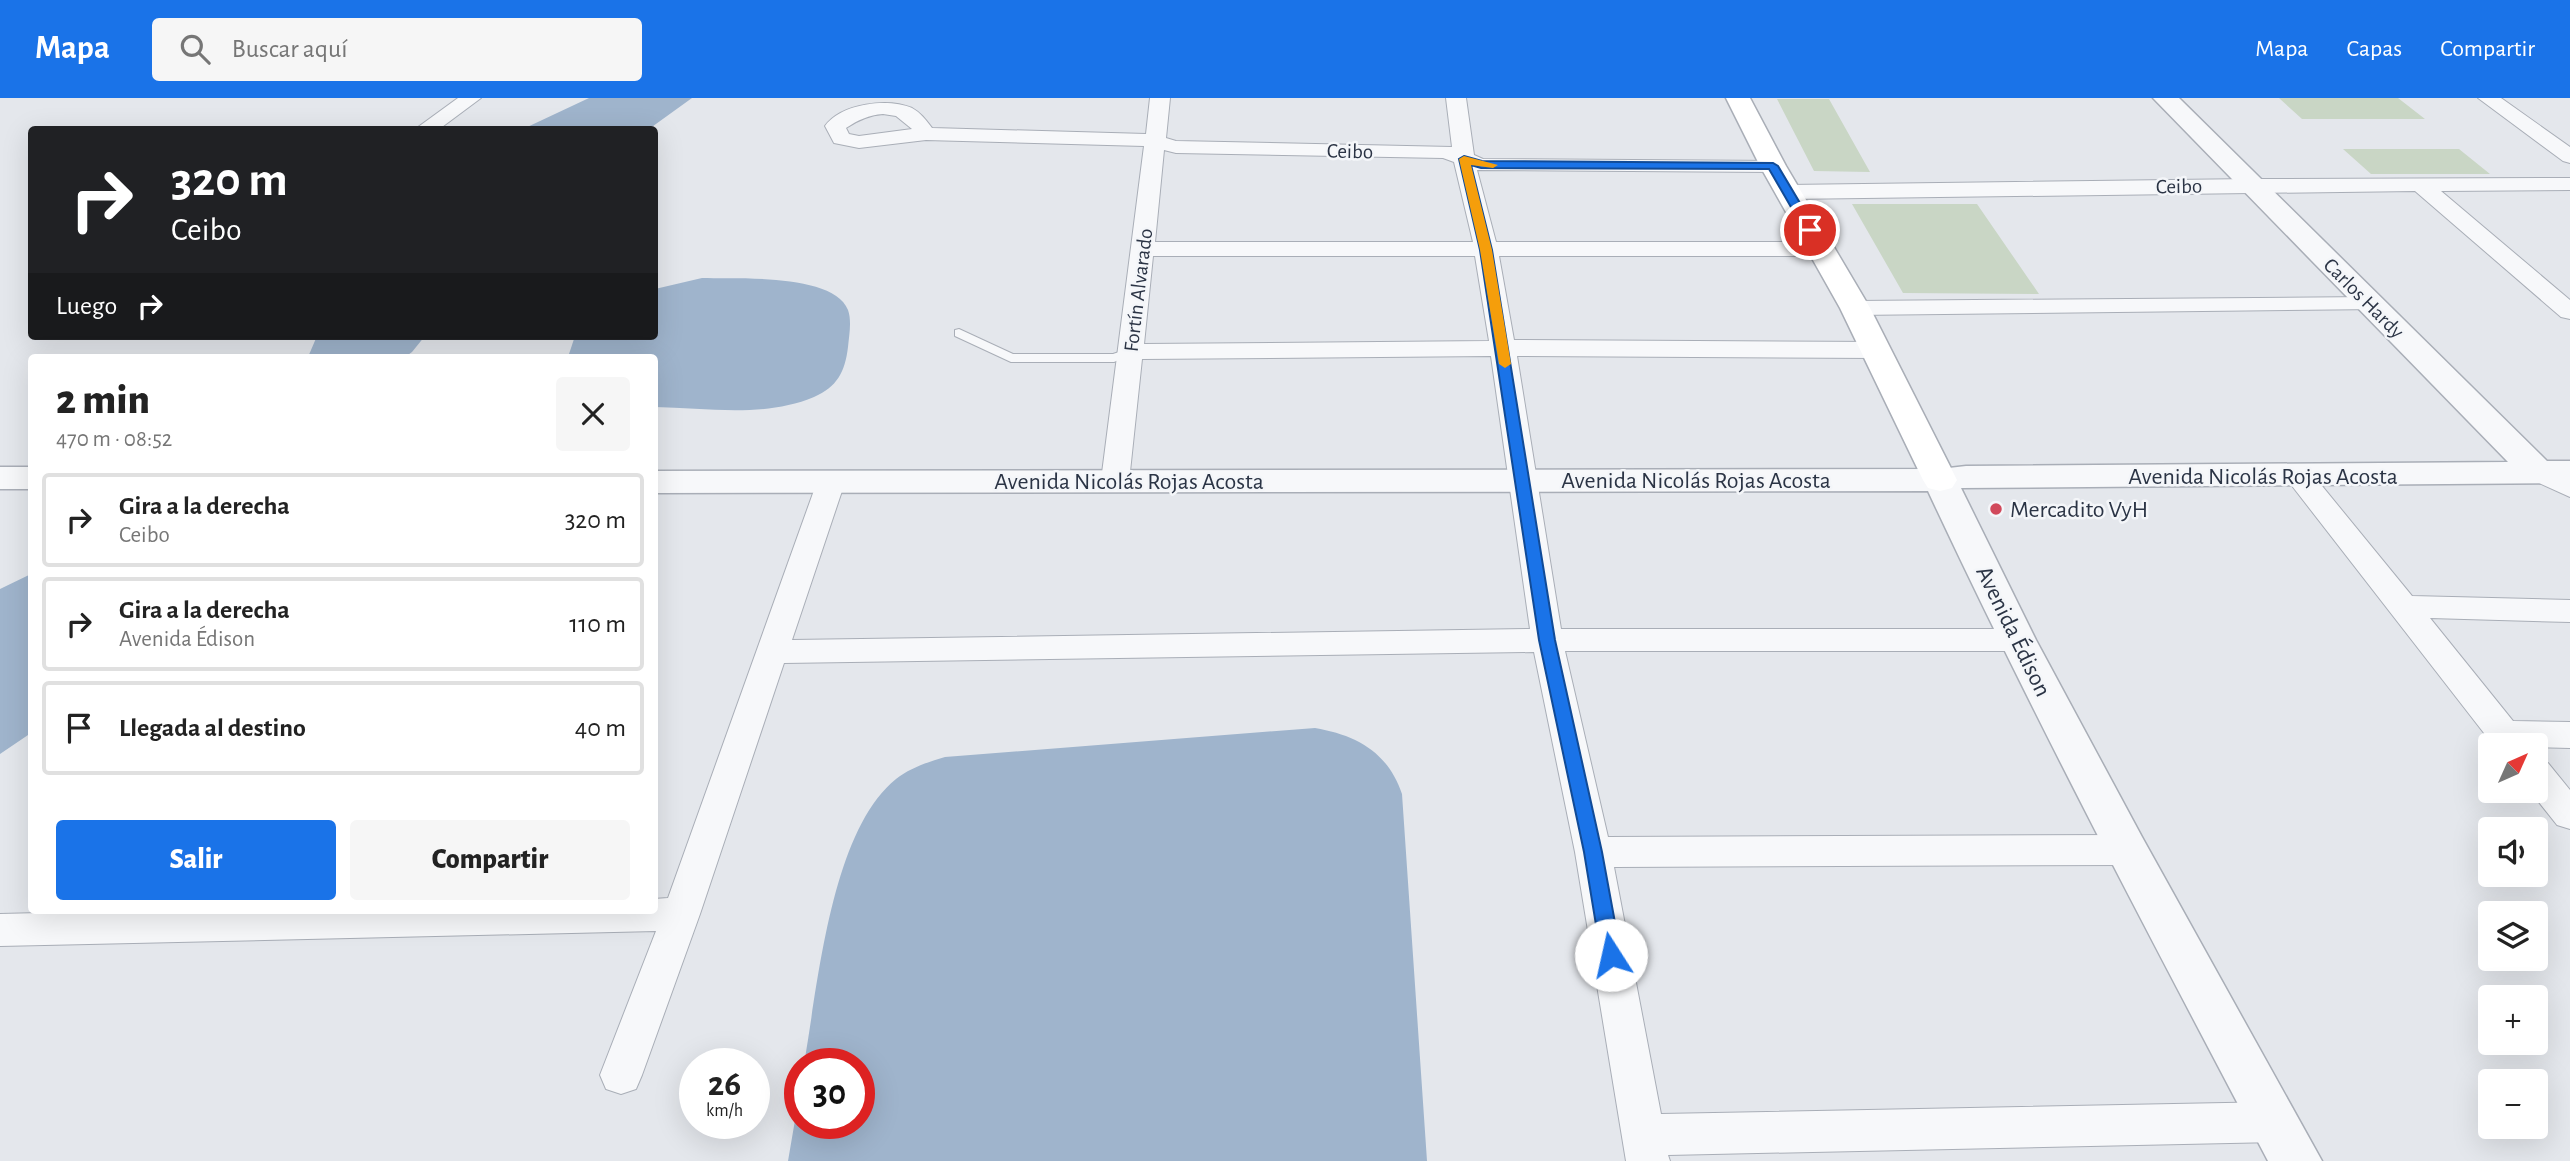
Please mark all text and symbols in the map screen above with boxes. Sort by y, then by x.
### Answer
search box [152,18,642,81]
icon: search [176,30,214,68]
text: Mapa [35,32,110,65]
text: Buscar aquí [232,36,348,62]
text: Mapa [2255,37,2308,61]
text: Capas [2346,37,2402,61]
text: Compartir [2440,37,2535,61]
street label: Ceibo [1327,141,1373,162]
icon: right [56,154,147,245]
text: 320 m [171,156,288,205]
street label: Ceibo [2156,176,2202,197]
pin [1780,200,1840,260]
icon: arrive [1791,211,1829,249]
text: Ceibo [171,214,242,246]
street label: Fortín Alvarado [1121,227,1156,353]
street label: Carlos Hardy [2319,254,2408,343]
icon: right [131,287,169,325]
text: Luego [56,293,117,319]
button: close [556,377,630,451]
text: 2 min [56,379,150,421]
text: 470 m · 08:52 [56,428,172,451]
street label: Avenida Nicolás Rojas Acosta [2128,465,2398,489]
street label: Avenida Nicolás Rojas Acosta [1561,469,1831,493]
street label: Avenida Nicolás Rojas Acosta [994,470,1264,494]
text: Gira a la derecha [119,493,290,519]
place label: Mercadito VyH [2010,498,2148,522]
icon: right [60,501,98,539]
marker: Mercadito VyH [1988,501,2004,517]
text: 320 m [565,507,626,533]
text: Ceibo [119,524,170,547]
street label: Avenida Édison [1971,562,2057,700]
text: Gira a la derecha [119,597,290,623]
icon: right [60,605,98,643]
text: 110 m [569,611,626,637]
text: Avenida Édison [119,628,255,651]
icon: arrive [60,709,98,747]
text: Llegada al destino [119,715,306,741]
text: 40 m [575,715,626,741]
north arrow [2478,733,2548,803]
map controls [2478,733,2548,1139]
button: sound [2478,817,2548,887]
button: Salir [56,820,336,900]
button: Compartir [350,820,630,900]
button: layers [2478,901,2548,971]
position arrow [1574,918,1648,992]
button: + [2478,985,2548,1055]
speed limit sign: 30 [784,1048,875,1139]
text: 26 [708,1067,741,1102]
button: − [2478,1069,2548,1139]
text: km/h [706,1102,743,1120]

